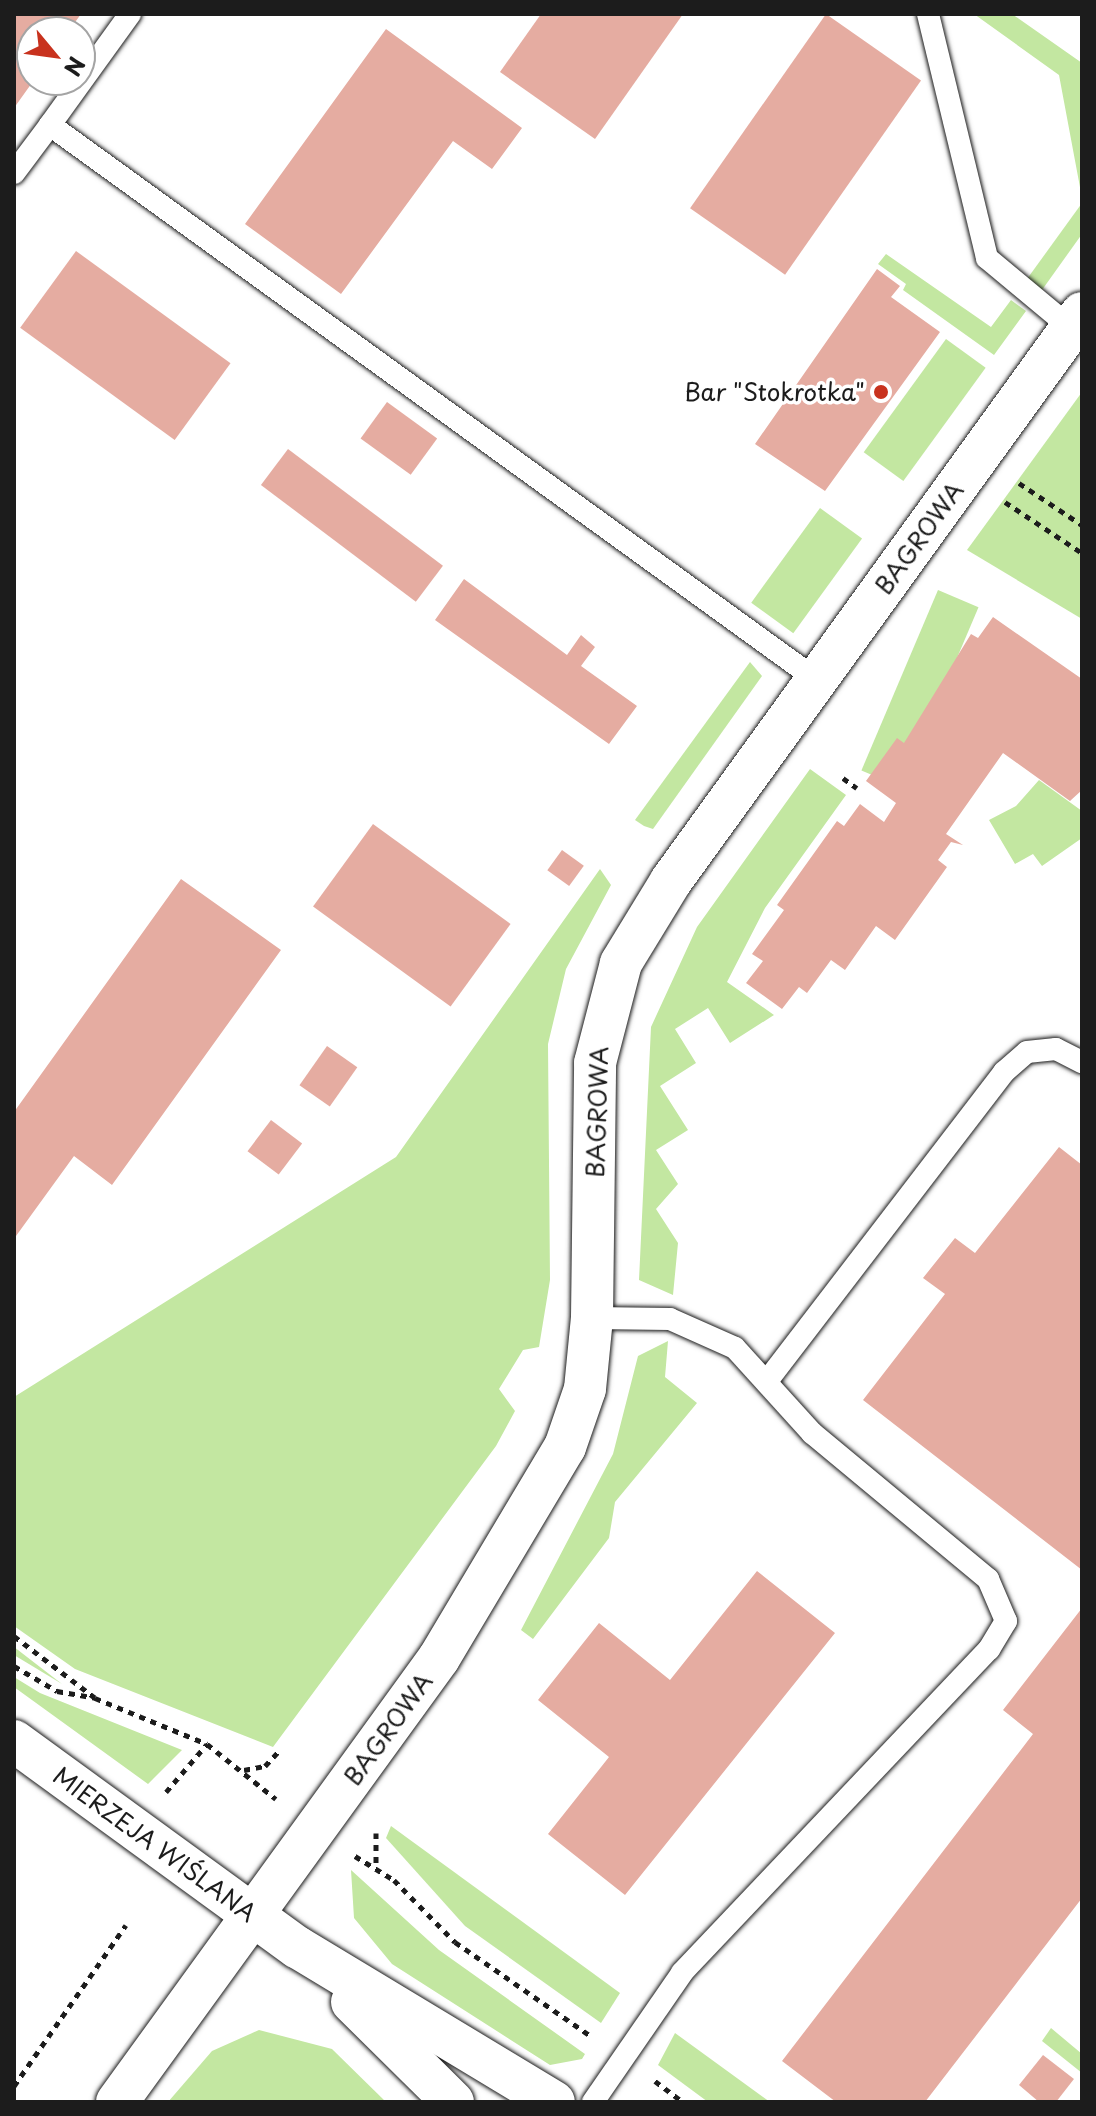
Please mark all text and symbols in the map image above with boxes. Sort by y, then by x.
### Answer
north arrow [16,16,96,96]
text: N [57,51,94,83]
place label: Bar "Stokrotka" [683,378,865,406]
marker: Bar "Stokrotka" [872,383,890,401]
street label: BAGROWA [869,476,969,600]
street label: BAGROWA [580,1046,614,1178]
street label: BAGROWA [338,1667,438,1791]
street label: MIERZEJA WIŚLANA [47,1760,263,1928]

